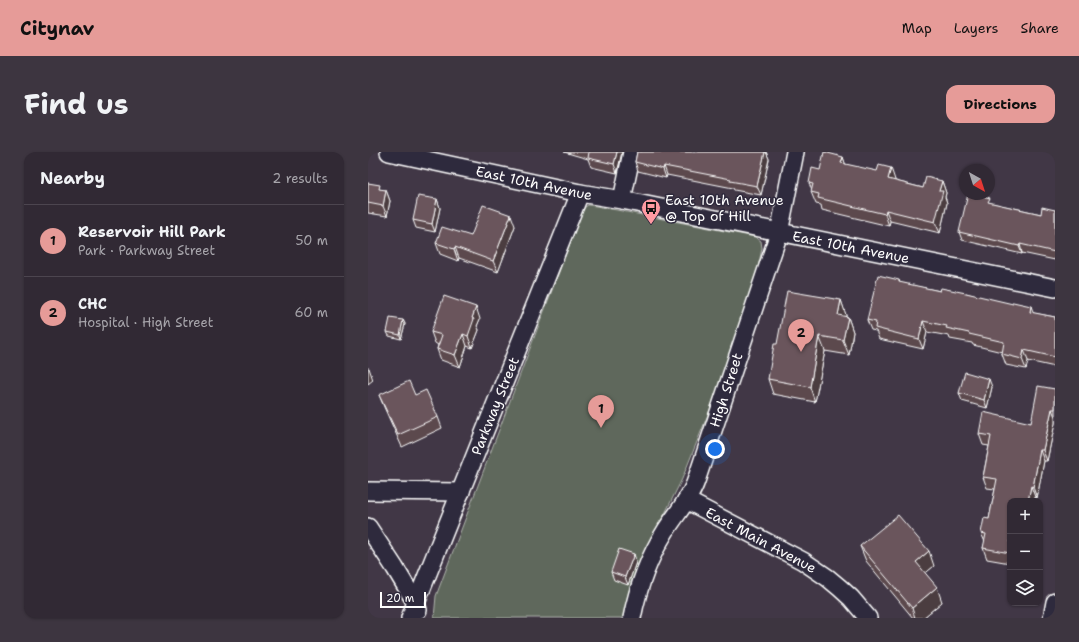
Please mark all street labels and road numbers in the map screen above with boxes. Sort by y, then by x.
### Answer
street label: East 10th Avenue [474,162,594,204]
street label: East 10th Avenue [791,227,911,267]
street label: High Street [706,351,746,429]
street label: Parkway Street [467,354,523,458]
street label: East Main Avenue [702,503,820,577]

